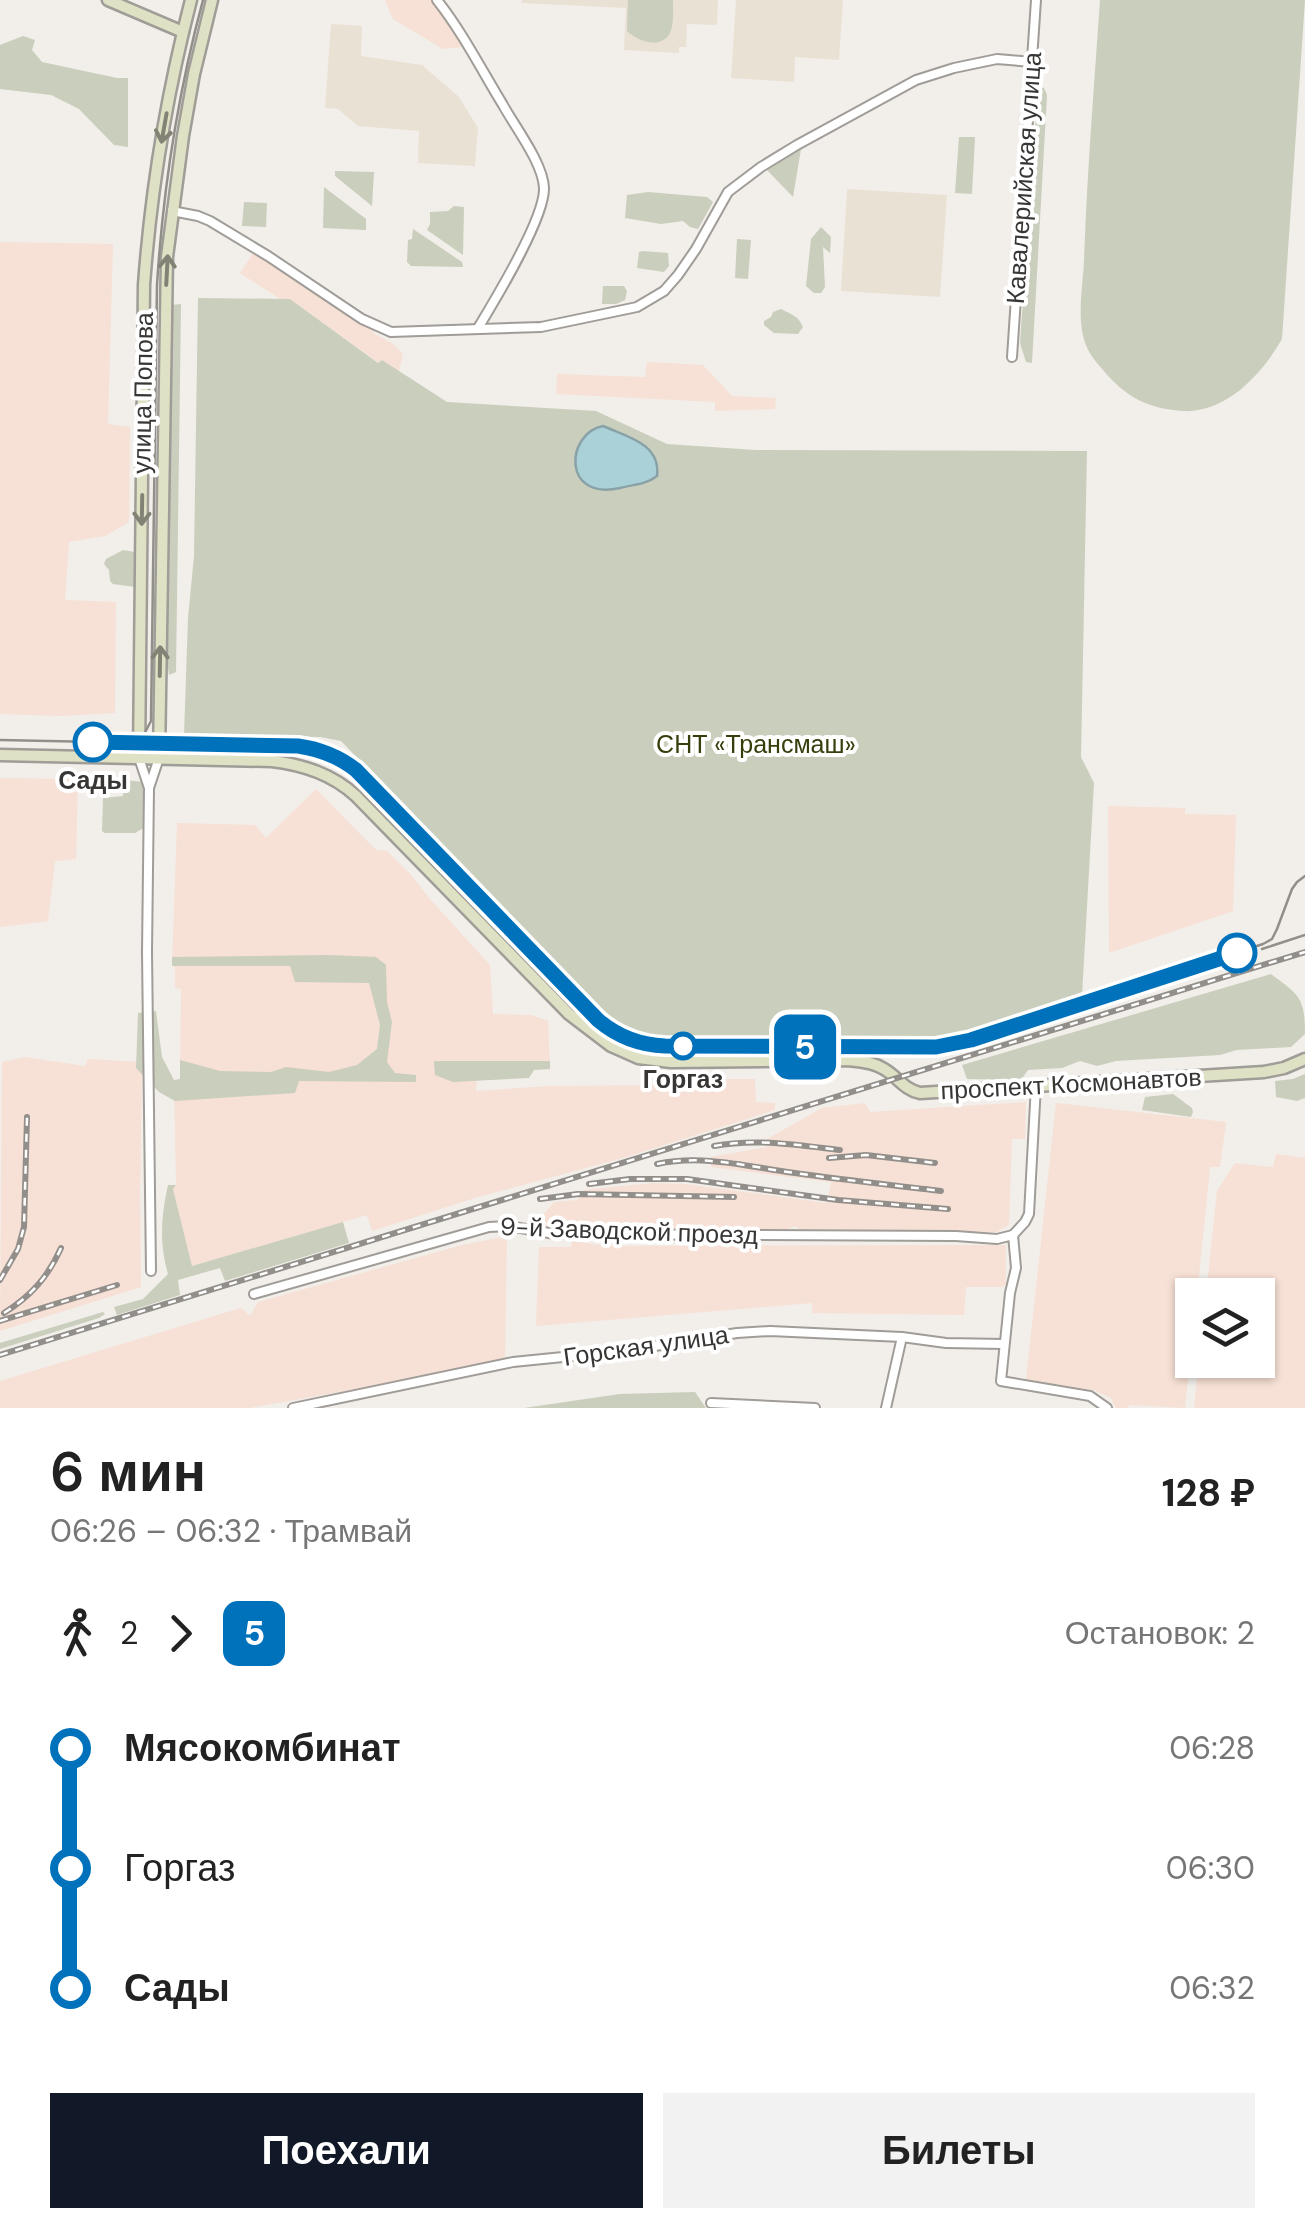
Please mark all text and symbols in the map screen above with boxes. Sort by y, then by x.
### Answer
street label: Кавалерийская улица [999,51,1049,305]
one-way arrow [154,111,173,143]
one-way arrow [158,254,177,286]
street label: улица Попова [125,312,161,474]
one-way arrow [132,492,152,525]
one-way arrow [150,645,170,678]
marker: Сады [74,723,112,761]
park label: СНТ «Трансмаш» [656,728,856,761]
place label: Сады [58,764,128,797]
unlabelled marker [1218,934,1256,972]
line badge: 5 [772,1014,838,1080]
text: 5 [794,1024,816,1070]
marker: Горгаз [670,1033,696,1059]
street label: проспект Космонавтов [940,1061,1202,1107]
place label: Горгаз [643,1063,723,1096]
street label: 9-й Заводской проезд [499,1210,759,1252]
map controls [1175,1278,1275,1378]
button: layers [1175,1278,1275,1378]
street label: Горская улица [561,1318,731,1374]
text: 6 мин [50,1436,206,1508]
text: 128 ₽ [1162,1468,1255,1518]
text: 06:26 – 06:32 · Трамвай [50,1510,412,1552]
icon: walk [50,1606,105,1661]
icon: forward [153,1606,208,1661]
text: 5 [243,1610,265,1656]
text: 2 [120,1612,138,1654]
text: Остановок: 2 [1065,1612,1255,1654]
text: Мясокомбинат [124,1723,401,1773]
text: 06:28 [1169,1727,1255,1769]
text: Горгаз [124,1843,235,1893]
text: 06:30 [1166,1847,1255,1889]
text: Сады [124,1963,230,2013]
text: 06:32 [1169,1967,1255,2009]
button: Поехали [50,2093,643,2208]
button: Билеты [663,2093,1255,2208]

